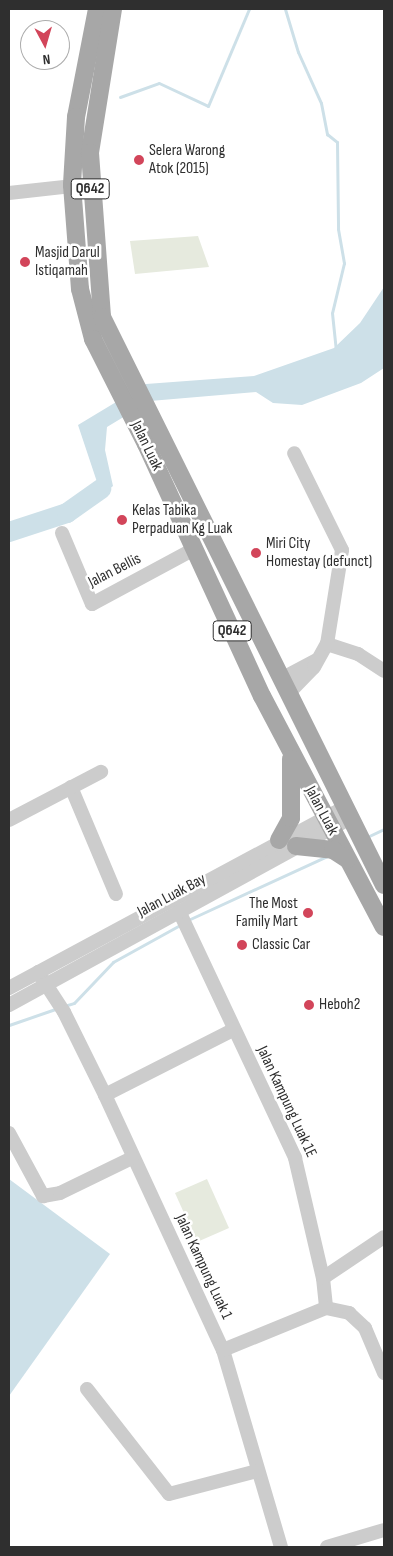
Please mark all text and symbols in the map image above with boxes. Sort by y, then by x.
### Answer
north arrow [20,20,70,70]
text: N [42,51,51,68]
place label: Selera Warong Atok (2015) [149,141,225,179]
marker: Selera Warong Atok (2015) [133,154,145,166]
road number: Q642 [70,176,110,202]
place label: Masjid Darul Istiqamah [35,243,100,281]
marker: Masjid Darul Istiqamah [19,256,31,268]
street label: Jalan Luak [126,418,166,474]
place label: Kelas Tabika Perpaduan Kg Luak [132,501,232,539]
marker: Kelas Tabika Perpaduan Kg Luak [116,514,128,526]
place label: Miri City Homestay (defunct) [266,534,372,572]
marker: Miri City Homestay (defunct) [250,547,262,559]
street label: Jalan Bellis [85,550,145,592]
road number: Q642 [212,618,252,644]
street label: Jalan Luak [300,783,342,839]
street label: Jalan Luak Bay [134,870,210,922]
place label: The Most Family Mart [236,894,298,932]
marker: The Most Family Mart [302,907,314,919]
place label: Classic Car [252,935,310,955]
marker: Classic Car [236,939,248,951]
place label: Heboh2 [319,995,360,1015]
marker: Heboh2 [303,999,315,1011]
street label: Jalan Kampung Luak 1E [252,1043,320,1161]
street label: Jalan Kampung Luak 1 [170,1211,236,1323]

